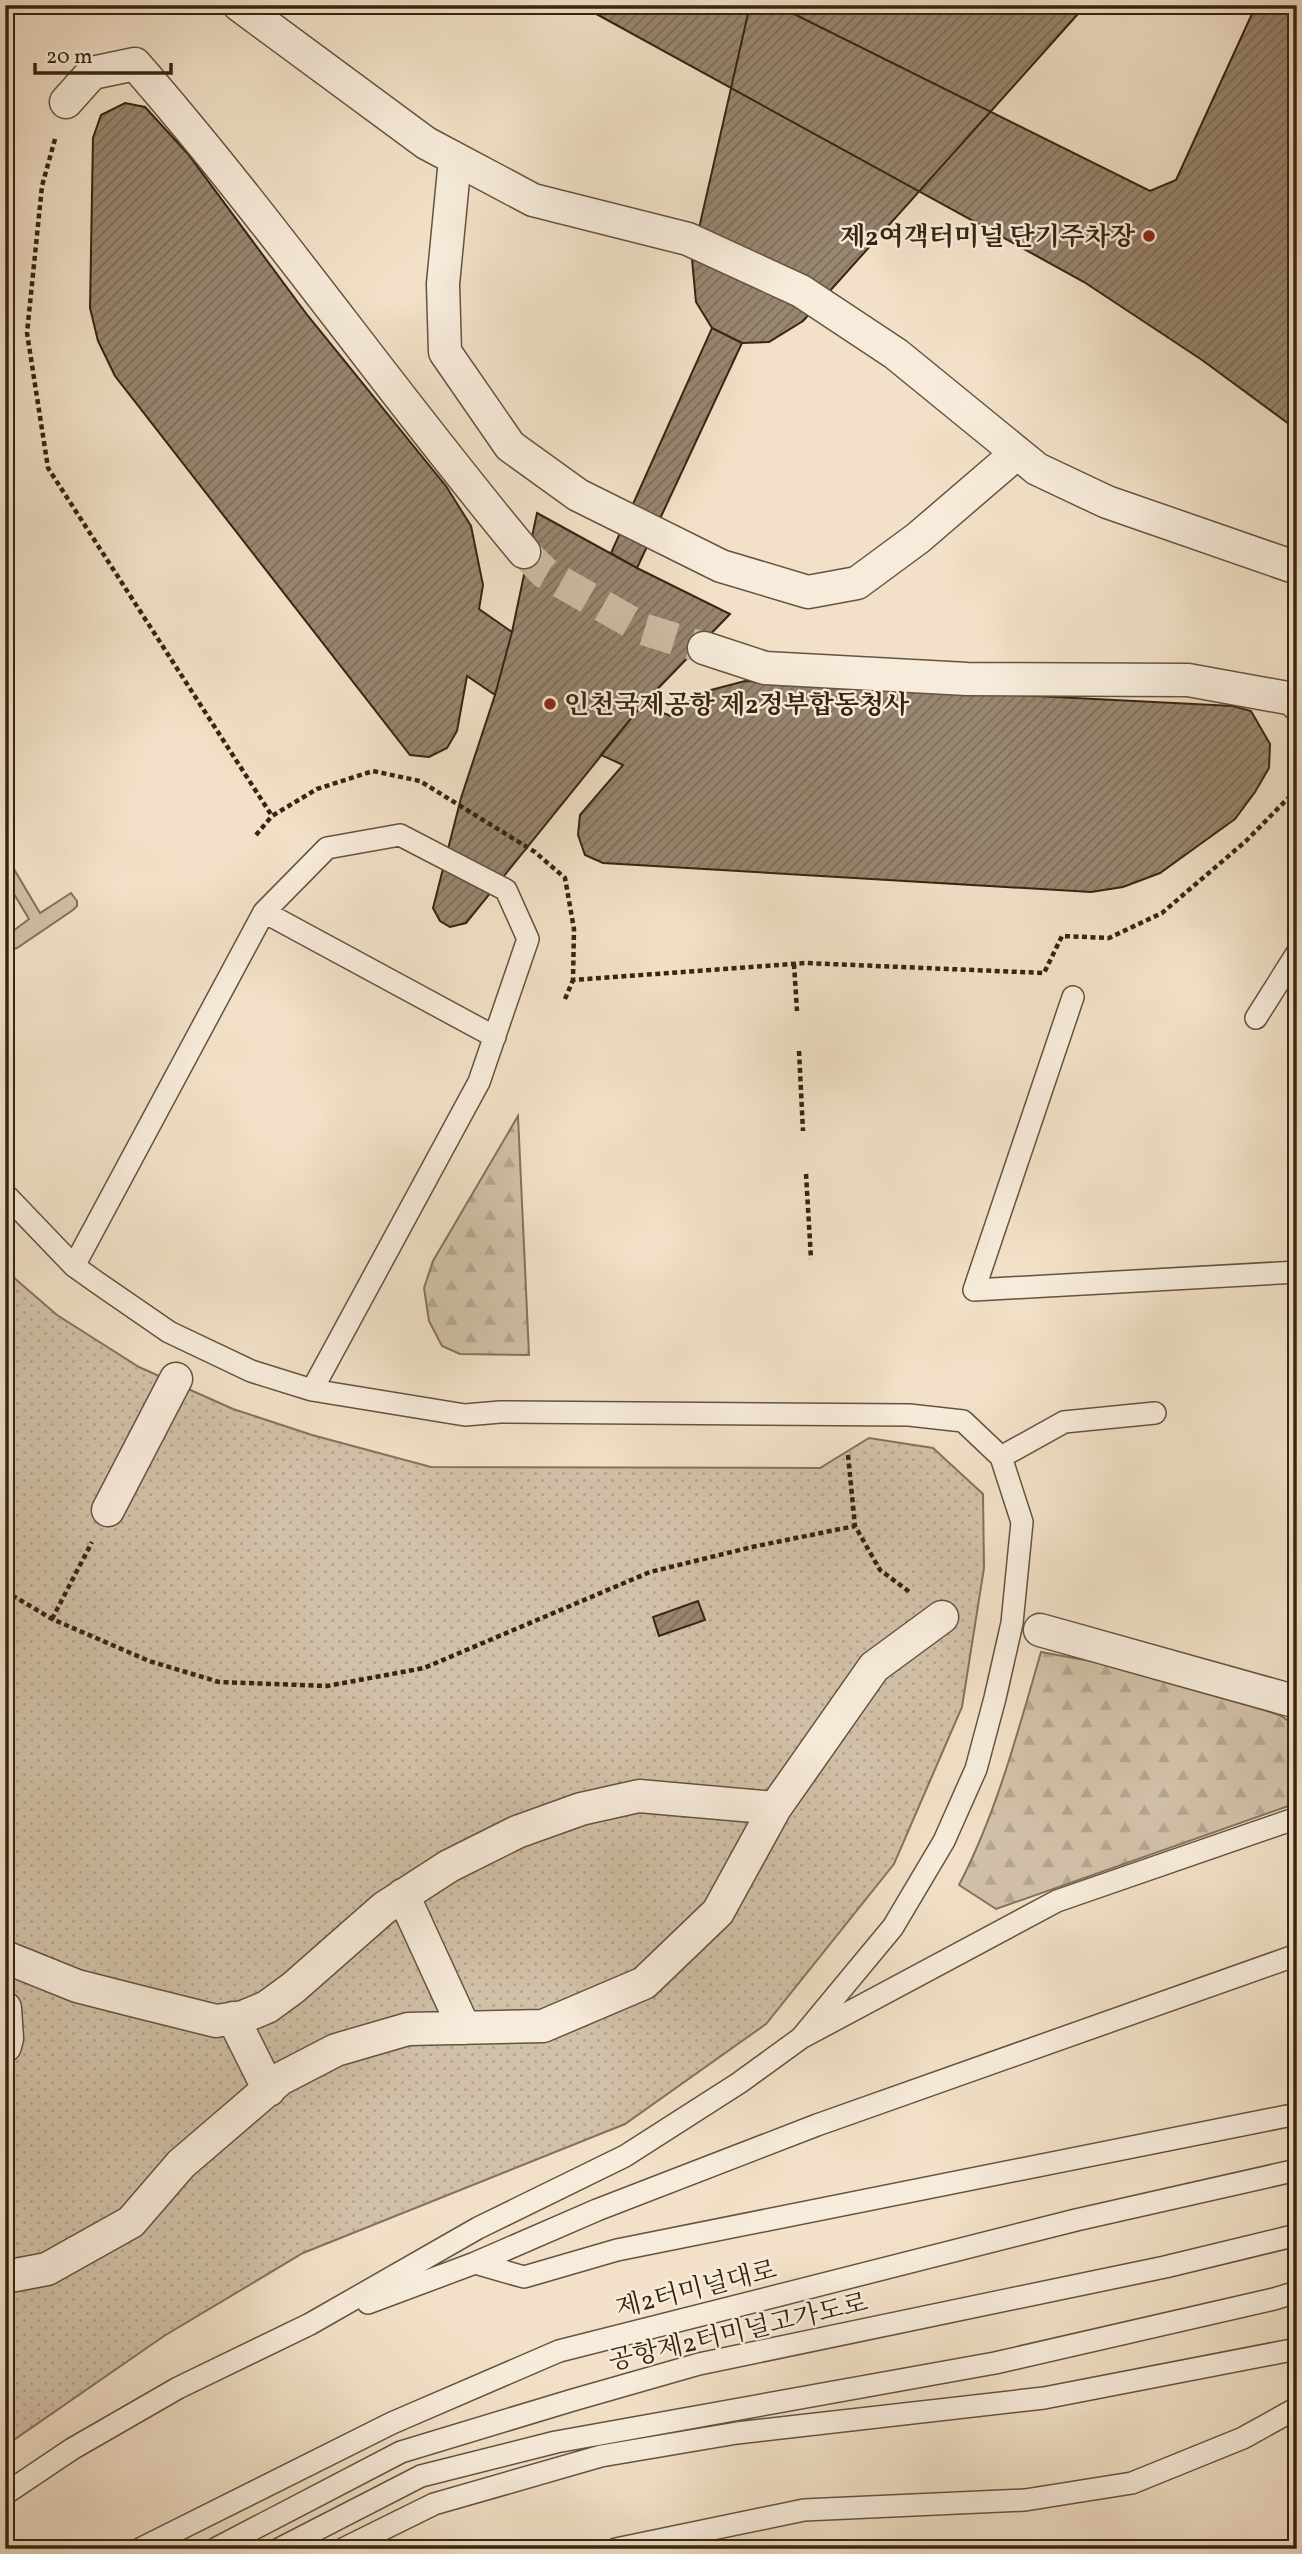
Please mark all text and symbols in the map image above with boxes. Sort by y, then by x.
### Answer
scale bar [35,32,172,76]
text: 20 m [46,43,92,72]
place label: 제2여객터미널 단기주차장 [840,220,1136,256]
marker: 제2여객터미널 단기주차장 [1141,228,1157,244]
place label: 인천국제공항 제2정부합동청사 [564,688,910,724]
marker: 인천국제공항 제2정부합동청사 [542,696,558,712]
street label: 제2터미널대로 [612,2253,781,2327]
street label: 공항제2터미널고가도로 [605,2286,872,2380]

